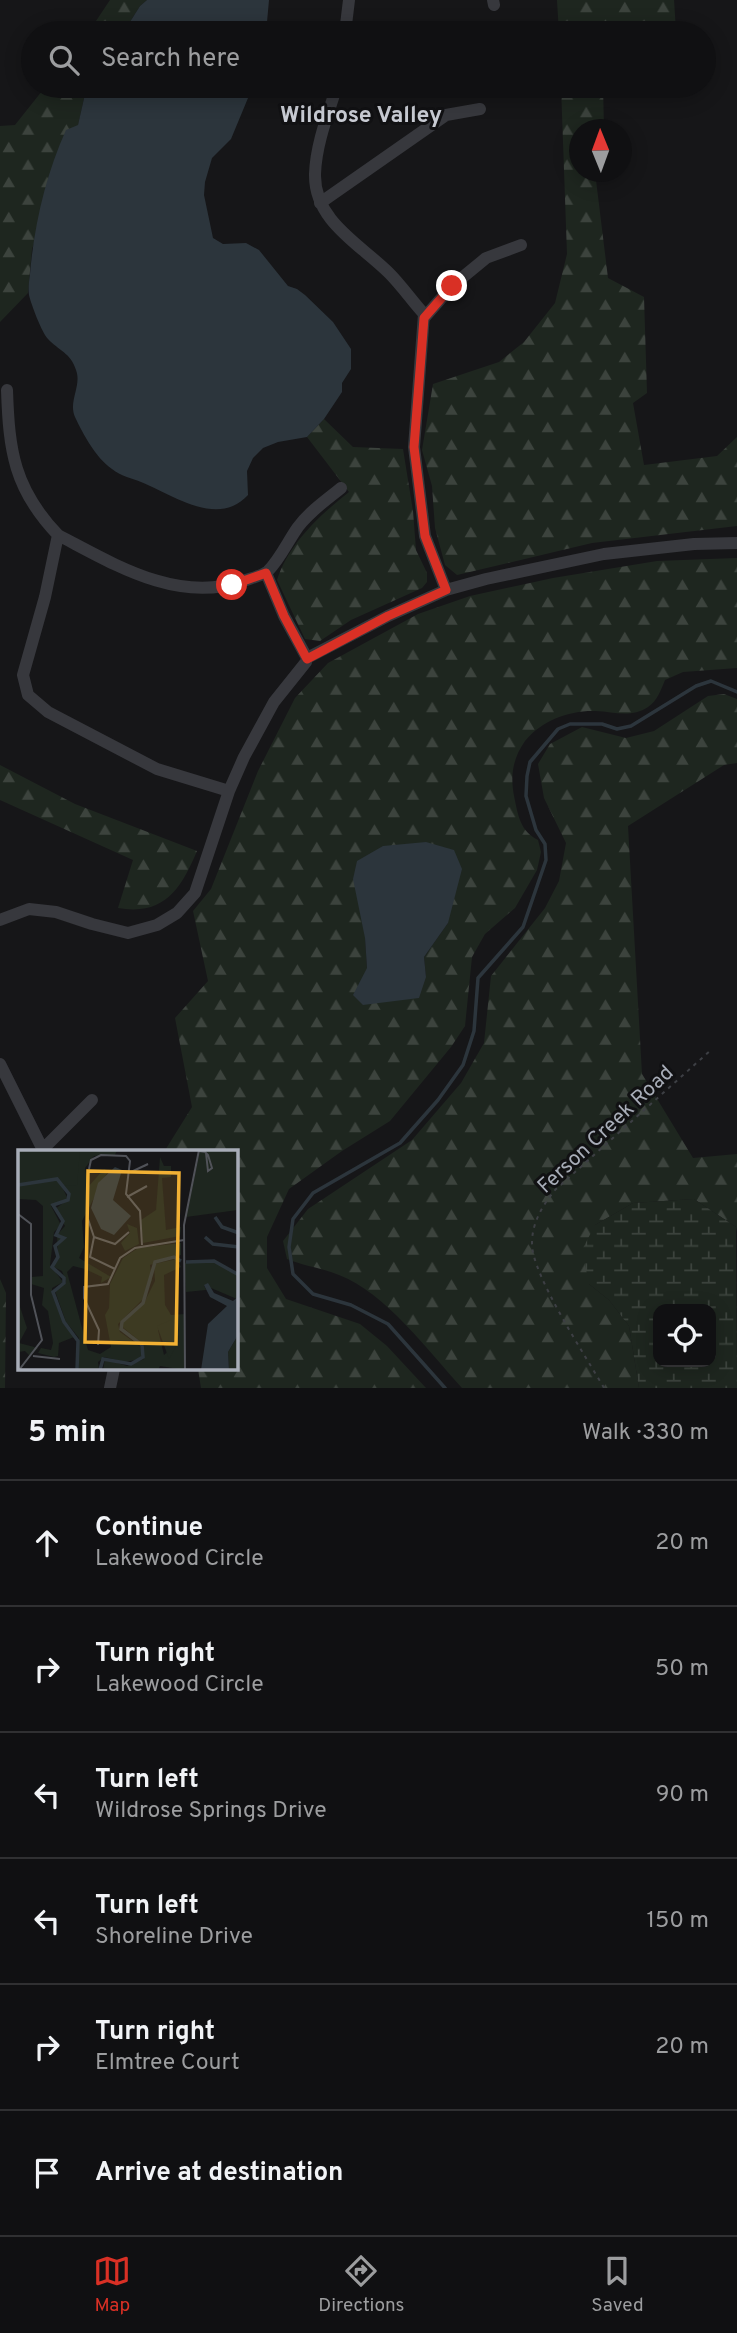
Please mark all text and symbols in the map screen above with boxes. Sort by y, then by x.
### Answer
search box [21,21,716,98]
icon: search [45,41,83,79]
text: Search here [101,43,240,76]
district label: Wildrose Valley [280,102,442,131]
north arrow [569,119,632,182]
route end [436,270,467,301]
route start [216,569,247,600]
street label: Ferson Creek Road [532,1060,680,1200]
inset map [18,1150,238,1370]
map controls [653,1304,716,1367]
button: locate [653,1304,716,1367]
text: 5 min [28,1415,106,1452]
text: Walk · 330 m [582,1419,709,1448]
text: Continue [95,1512,203,1545]
icon: ahead [28,1524,66,1562]
text: 20 m [655,1529,709,1558]
text: Lakewood Circle [95,1545,264,1574]
text: Turn right [95,1638,215,1671]
icon: right [28,1650,66,1688]
text: 50 m [655,1655,709,1684]
text: Lakewood Circle [95,1671,264,1700]
text: Turn left [95,1764,199,1797]
icon: left [28,1776,66,1814]
text: 90 m [656,1781,709,1810]
text: Wildrose Springs Drive [95,1797,327,1826]
text: Turn left [95,1890,199,1923]
icon: left [28,1902,66,1940]
text: 150 m [647,1907,709,1936]
text: Shoreline Drive [95,1923,253,1952]
text: Turn right [95,2016,215,2049]
icon: right [28,2028,66,2066]
text: 20 m [655,2033,709,2062]
text: Elmtree Court [95,2049,240,2078]
icon: arrive [28,2154,66,2192]
text: Arrive at destination [95,2157,343,2190]
tab: Map [93,2252,131,2318]
tab: Directions [318,2252,405,2318]
tab: Saved [591,2252,644,2318]

